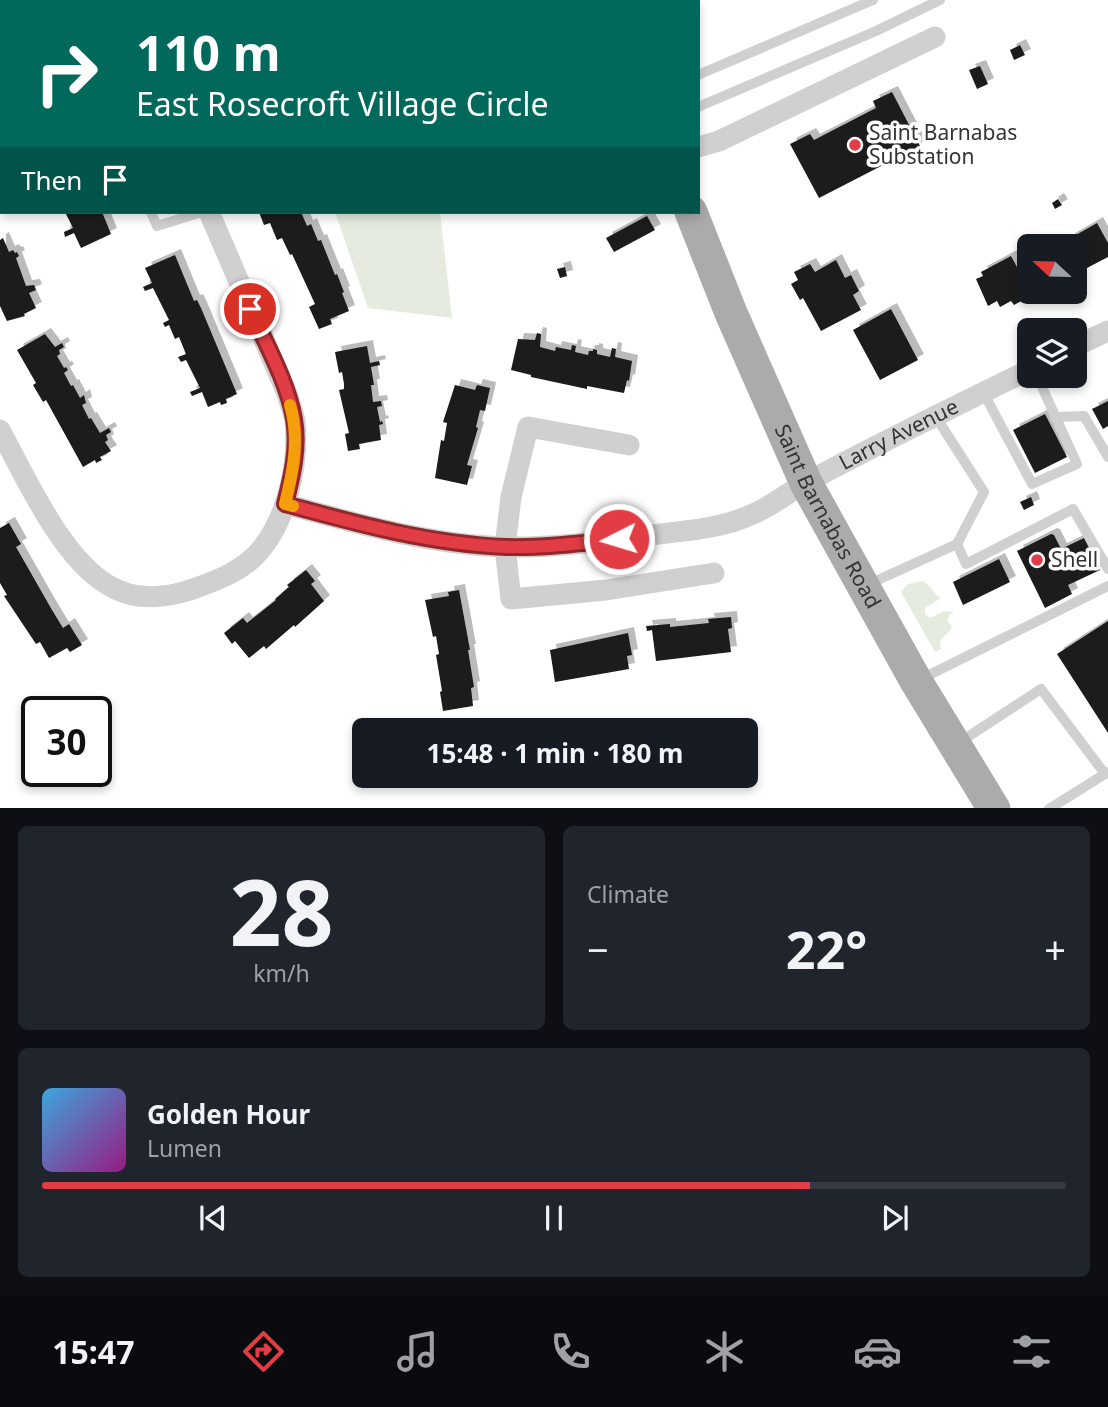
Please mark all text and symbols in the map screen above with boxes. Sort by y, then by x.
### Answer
text: 110 m [136,19,281,85]
icon: right [21,28,112,119]
text: East Rosecroft Village Circle [136,82,548,125]
place label: Saint Barnabas Substation [869,118,1017,170]
marker: Saint Barnabas Substation [847,137,863,153]
icon: arrive [96,161,134,199]
text: Then [21,162,82,198]
north arrow [1017,234,1087,304]
map controls [1017,234,1087,388]
pin [220,279,280,339]
icon: arrive [231,290,269,328]
button: layers [1017,318,1087,388]
street label: Larry Avenue [834,392,963,476]
street label: Saint Barnabas Road [769,420,888,613]
position arrow [582,502,656,576]
place label: Shell [1051,545,1098,573]
marker: Shell [1029,552,1045,568]
speed limit sign: 30 [21,696,112,787]
text: 15:48 · 1 min · 180 m [427,735,683,771]
text: 28 [229,849,334,973]
text: Climate [587,878,669,910]
text: 22° [786,913,867,984]
text: − [587,923,609,975]
text: + [1044,923,1066,975]
text: km/h [253,957,310,989]
text: Golden Hour [147,1096,310,1132]
text: Lumen [147,1132,222,1164]
icon: previous [194,1199,232,1237]
icon: pause [535,1199,573,1237]
icon: next [876,1199,914,1237]
icon: directions [239,1327,288,1376]
icon: music [393,1327,442,1376]
icon: phone [546,1327,595,1376]
icon: climate [700,1327,749,1376]
icon: car [853,1327,902,1376]
icon: filters [1007,1327,1056,1376]
text: 15:47 [52,1330,134,1373]

